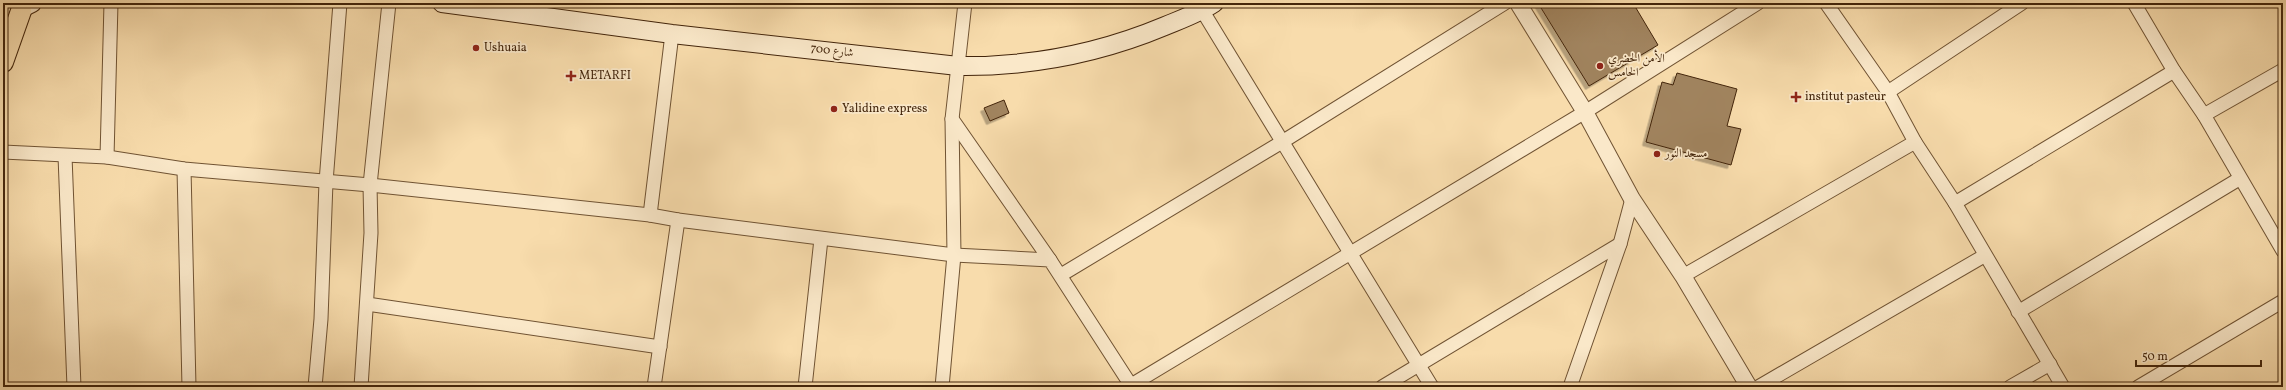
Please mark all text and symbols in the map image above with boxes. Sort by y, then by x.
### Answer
place label: Ushuaia [484,40,527,56]
street label: شارع 700 [809,40,855,64]
marker: Ushuaia [471,43,481,53]
place label: الأمن الحضري الخامس [1608,49,1665,81]
marker: الأمن الحضري الخامس [1595,61,1605,71]
place label: METARFI [579,68,631,84]
marker: METARFI [566,71,576,81]
place label: institut pasteur [1805,89,1886,105]
marker: institut pasteur [1790,91,1802,103]
place label: Yalidine express [842,101,927,117]
marker: Yalidine express [829,104,839,114]
place label: مسجد النور [1664,146,1708,162]
marker: مسجد النور [1652,149,1662,159]
scale bar [2136,342,2261,368]
text: 50 m [2142,349,2168,365]

